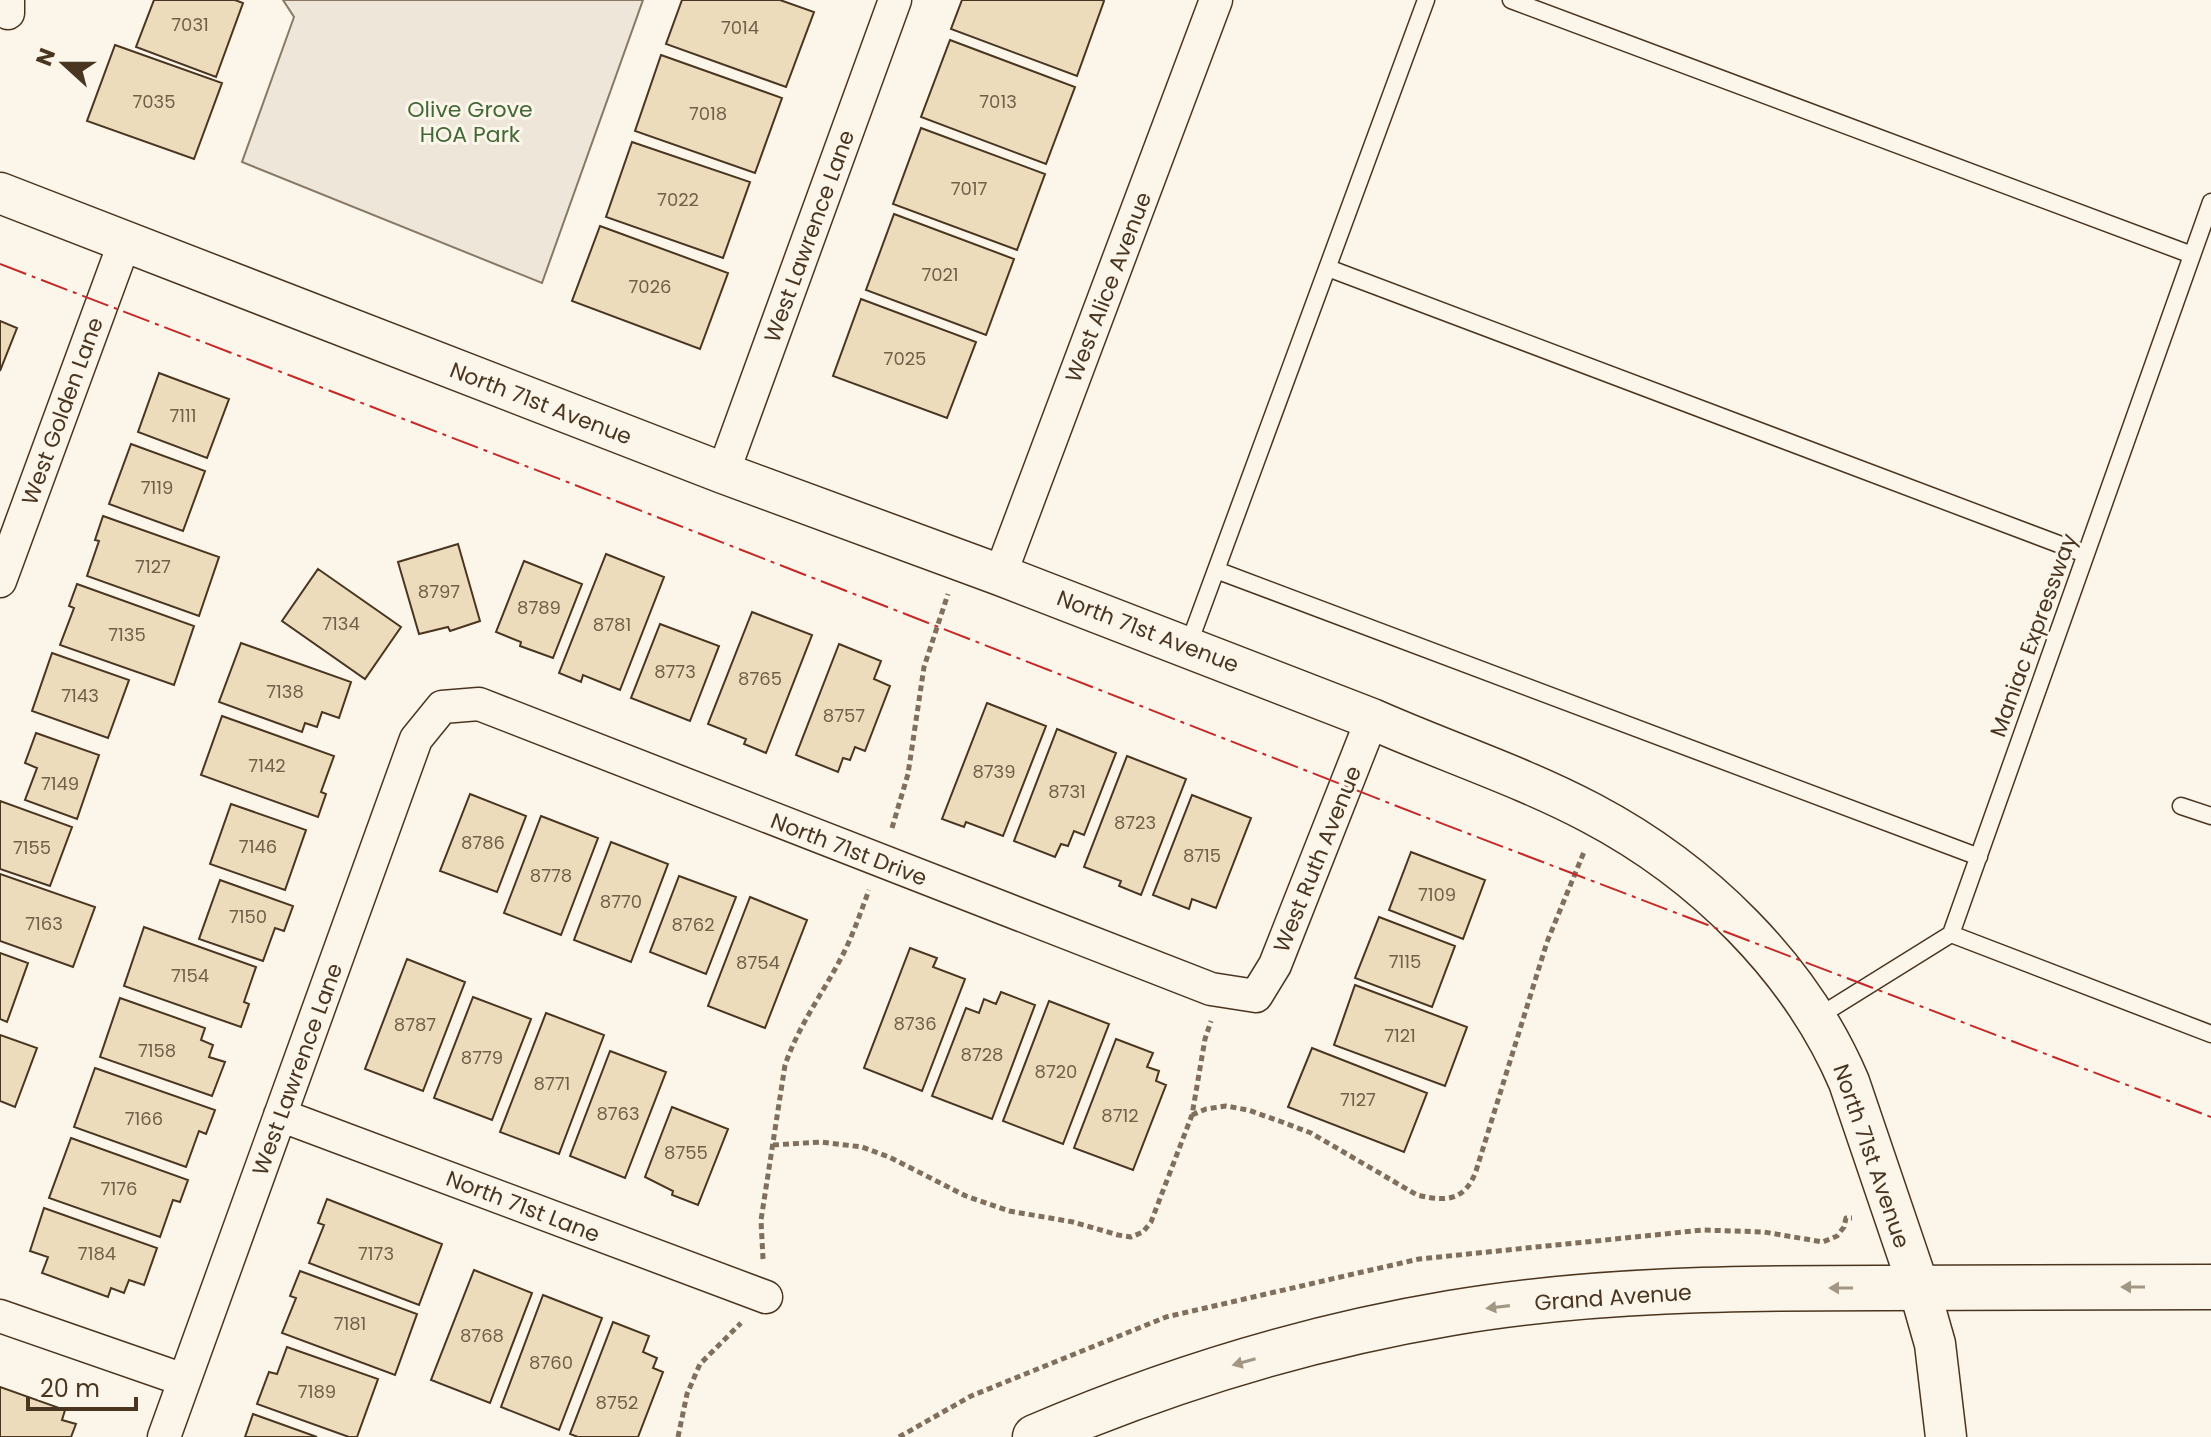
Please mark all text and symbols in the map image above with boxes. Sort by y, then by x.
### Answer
house number: 7031 [171,12,209,37]
house number: 7014 [721,15,759,40]
north arrow [24,24,104,104]
text: N [28,44,63,70]
house number: 7035 [132,89,176,114]
house number: 7013 [979,89,1017,114]
park label: Olive Grove HOA Park [407,94,533,150]
house number: 7018 [689,101,727,126]
street label: West Lawrence Lane [757,126,862,347]
house number: 7017 [951,176,988,201]
house number: 7022 [657,187,699,212]
street label: West Alice Avenue [1058,188,1159,387]
house number: 7021 [921,262,959,287]
house number: 7026 [629,274,671,299]
street label: West Golden Lane [14,313,111,509]
house number: 7025 [884,346,926,371]
street label: North 71st Avenue [445,354,636,452]
house number: 7111 [169,403,197,428]
house number: 7119 [141,475,173,500]
street label: Maniac Expressway [1982,529,2085,741]
house number: 7127 [135,554,171,579]
house number: 8797 [418,579,460,604]
street label: North 71st Avenue [1052,582,1243,680]
house number: 8789 [517,595,561,620]
house number: 7134 [322,611,360,636]
house number: 8781 [593,612,631,637]
house number: 7135 [108,622,146,647]
house number: 8773 [654,659,696,684]
house number: 8765 [738,666,782,691]
house number: 7138 [266,679,304,704]
house number: 7143 [61,683,99,708]
house number: 8757 [823,703,865,728]
house number: 7142 [248,753,286,778]
house number: 8739 [972,759,1016,784]
street label: West Ruth Avenue [1266,761,1369,957]
house number: 7149 [41,771,79,796]
house number: 8731 [1048,779,1086,804]
street label: North 71st Drive [766,805,932,894]
house number: 8723 [1114,810,1156,835]
house number: 8786 [461,830,505,855]
house number: 7146 [239,834,277,859]
house number: 7155 [13,835,51,860]
house number: 8715 [1183,843,1221,868]
house number: 8778 [530,863,572,888]
house number: 7109 [1418,882,1456,907]
house number: 8770 [600,889,642,914]
house number: 7150 [229,904,267,929]
house number: 7163 [25,911,63,936]
house number: 8762 [672,912,714,937]
house number: 7115 [1389,949,1421,974]
house number: 8754 [736,950,780,975]
street label: West Lawrence Lane [245,959,350,1180]
house number: 7154 [171,963,209,988]
house number: 8736 [893,1011,937,1036]
house number: 8787 [394,1012,436,1037]
house number: 7121 [1384,1023,1416,1048]
house number: 7158 [138,1038,176,1063]
house number: 8728 [961,1042,1003,1067]
house number: 8779 [461,1045,503,1070]
house number: 8720 [1035,1059,1077,1084]
street label: North 71st Avenue [1825,1060,1918,1252]
house number: 8771 [534,1071,570,1096]
house number: 7127 [1340,1087,1376,1112]
house number: 8763 [596,1101,640,1126]
house number: 8712 [1101,1103,1139,1128]
house number: 7166 [125,1106,163,1131]
house number: 8755 [664,1140,708,1165]
street label: North 71st Lane [442,1163,604,1250]
house number: 7176 [101,1176,137,1201]
house number: 7184 [78,1241,116,1266]
house number: 7173 [358,1241,394,1266]
street label: Grand Avenue [1533,1277,1693,1318]
one-way arrow [2120,1281,2145,1293]
one-way arrow [1828,1282,1853,1294]
one-way arrow [1485,1301,1510,1314]
house number: 7181 [334,1311,366,1336]
house number: 8768 [460,1323,504,1348]
house number: 8760 [529,1350,573,1375]
one-way arrow [1232,1356,1256,1369]
scale bar [28,1361,136,1411]
text: 20 m [40,1372,100,1405]
house number: 7189 [298,1379,336,1404]
house number: 8752 [596,1390,638,1415]

